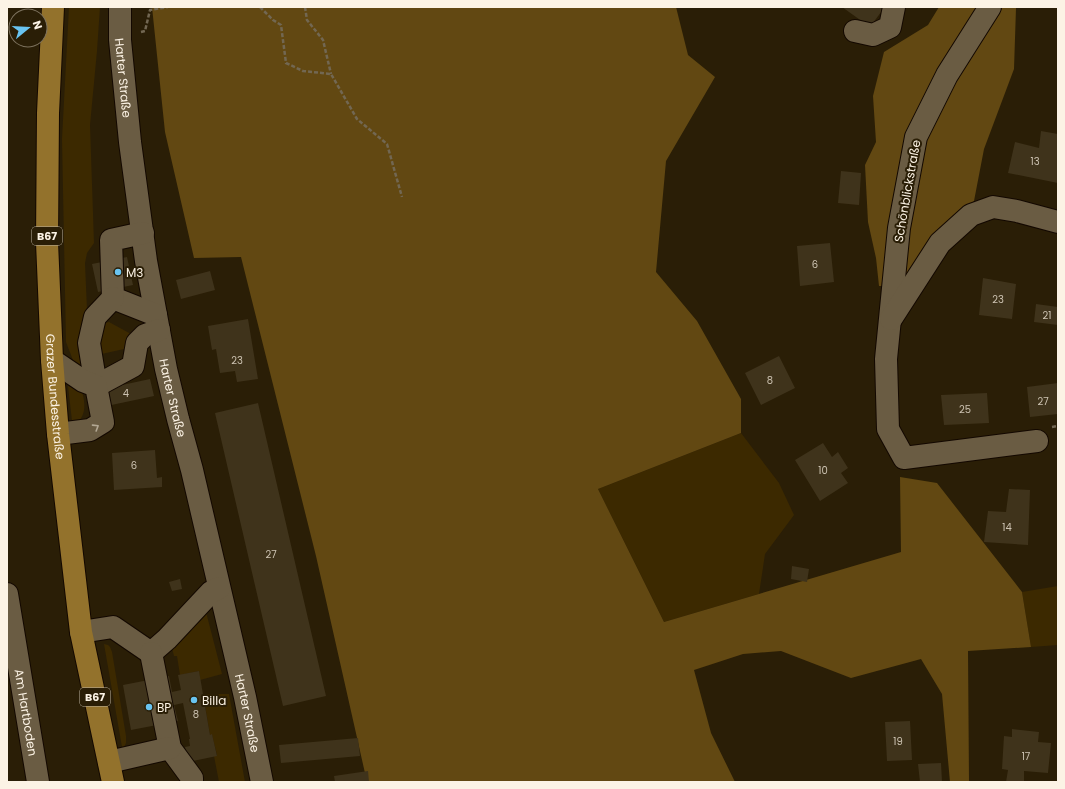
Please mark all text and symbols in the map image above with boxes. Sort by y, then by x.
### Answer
north arrow [8,8,48,48]
text: N [29,18,46,31]
street label: Harter Straße [111,37,136,119]
street label: Schönblickstraße [890,138,924,244]
house number: 13 [1030,154,1040,169]
road number: B67 [32,227,62,245]
house number: 6 [812,257,818,272]
place label: M3 [126,264,143,281]
marker: M3 [113,267,123,277]
house number: 23 [992,292,1004,307]
house number: 21 [1043,308,1051,323]
street label: Grazer Bundesstraße [42,333,69,460]
house number: 23 [231,353,243,368]
street label: Harter Straße [156,357,191,439]
house number: 8 [767,373,773,388]
house number: 4 [123,386,129,401]
house number: 27 [1037,394,1049,409]
house number: 25 [959,402,971,417]
one-way arrow [91,424,98,431]
house number: 6 [131,458,137,473]
house number: 10 [818,463,828,478]
house number: 14 [1002,520,1012,535]
house number: 27 [265,547,277,562]
street label: Am Hartboden [11,668,42,757]
street label: Harter Straße [231,672,264,754]
road number: B67 [80,688,110,706]
place label: Billa [202,692,226,709]
marker: Billa [189,695,199,705]
place label: BP [157,699,171,716]
marker: BP [144,702,154,712]
house number: 8 [193,707,199,722]
house number: 19 [893,734,903,749]
house number: 17 [1022,749,1031,764]

